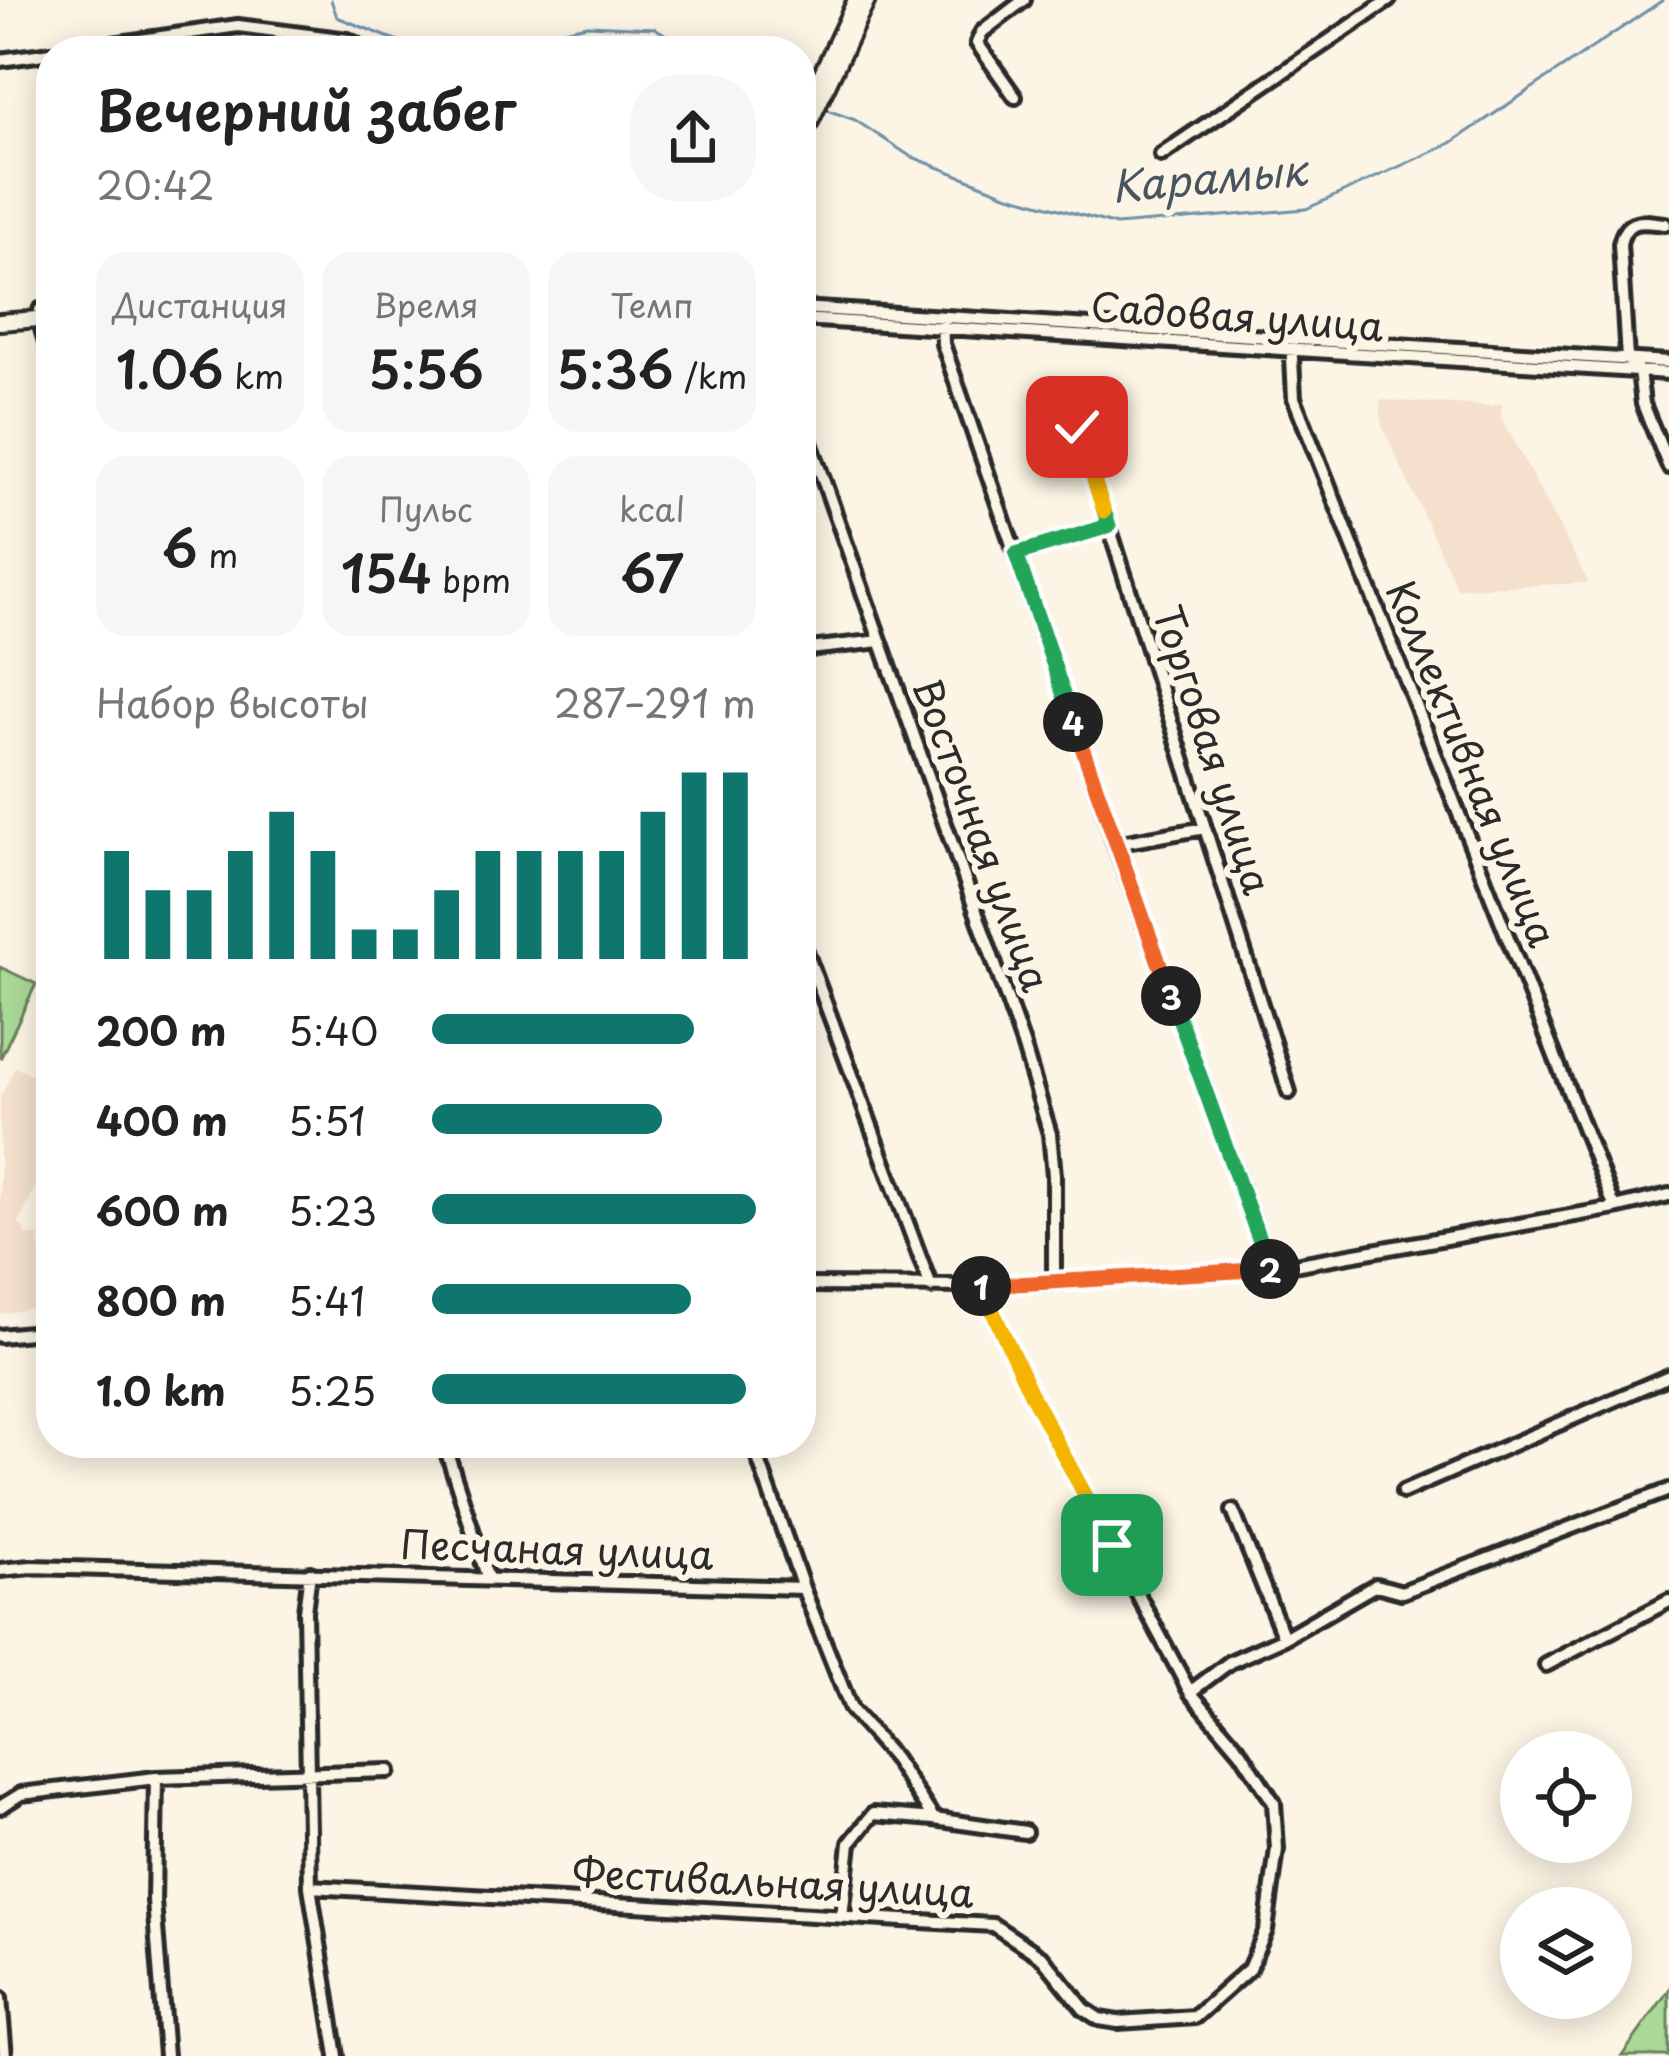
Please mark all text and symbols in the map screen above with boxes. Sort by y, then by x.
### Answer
text: Вечерний забег [96,68,516,149]
button: share [630,75,756,201]
water label: Карамык [1109,136,1312,216]
text: 20:42 [96,154,215,213]
street label: Садовая улица [1089,275,1386,354]
text: Дистанция [112,279,288,329]
text: Время [373,279,479,329]
text: Темп [610,279,694,329]
text: 1.06 [116,329,224,406]
text: 5:56 [368,329,484,406]
text: 5:36 [557,329,674,406]
text: km [224,350,284,400]
text: /km [674,350,747,400]
pin [1026,376,1128,478]
icon: check [1044,394,1110,460]
text: Пульс [379,483,473,533]
text: kcal [619,483,685,533]
text: 6 [162,508,198,585]
text: m [198,529,238,579]
text: 154 [341,533,432,610]
text: 67 [620,533,684,610]
text: bpm [432,554,511,604]
street label: Коллективная улица [1373,571,1574,955]
street label: Торговая улица [1140,597,1289,902]
street label: Восточная улица [899,669,1068,999]
text: Набор высоты [96,672,369,731]
text: 287–291 m [553,672,756,731]
pin: 4 [1043,692,1103,752]
text: 4 [1062,697,1084,747]
pin: 3 [1141,966,1201,1026]
text: 3 [1160,971,1182,1021]
text: 200 m [96,1000,226,1059]
text: 5:40 [288,1000,378,1059]
text: 400 m [96,1090,228,1149]
text: 5:51 [288,1090,366,1149]
text: 600 m [96,1180,229,1239]
text: 5:23 [288,1180,377,1239]
pin: 2 [1240,1239,1300,1299]
text: 2 [1258,1244,1282,1294]
pin: 1 [951,1256,1011,1316]
text: 1 [973,1261,989,1311]
text: 800 m [96,1270,226,1329]
text: 5:41 [288,1270,365,1329]
text: 1.0 km [96,1360,226,1419]
text: 5:25 [288,1360,376,1419]
pin [1061,1494,1163,1596]
icon: arrive [1079,1512,1145,1578]
street label: Песчаная улица [400,1513,715,1582]
map controls [1500,1731,1632,2019]
button: locate [1500,1731,1632,1863]
street label: Фестивальная улица [571,1841,976,1921]
button: layers [1500,1887,1632,2019]

